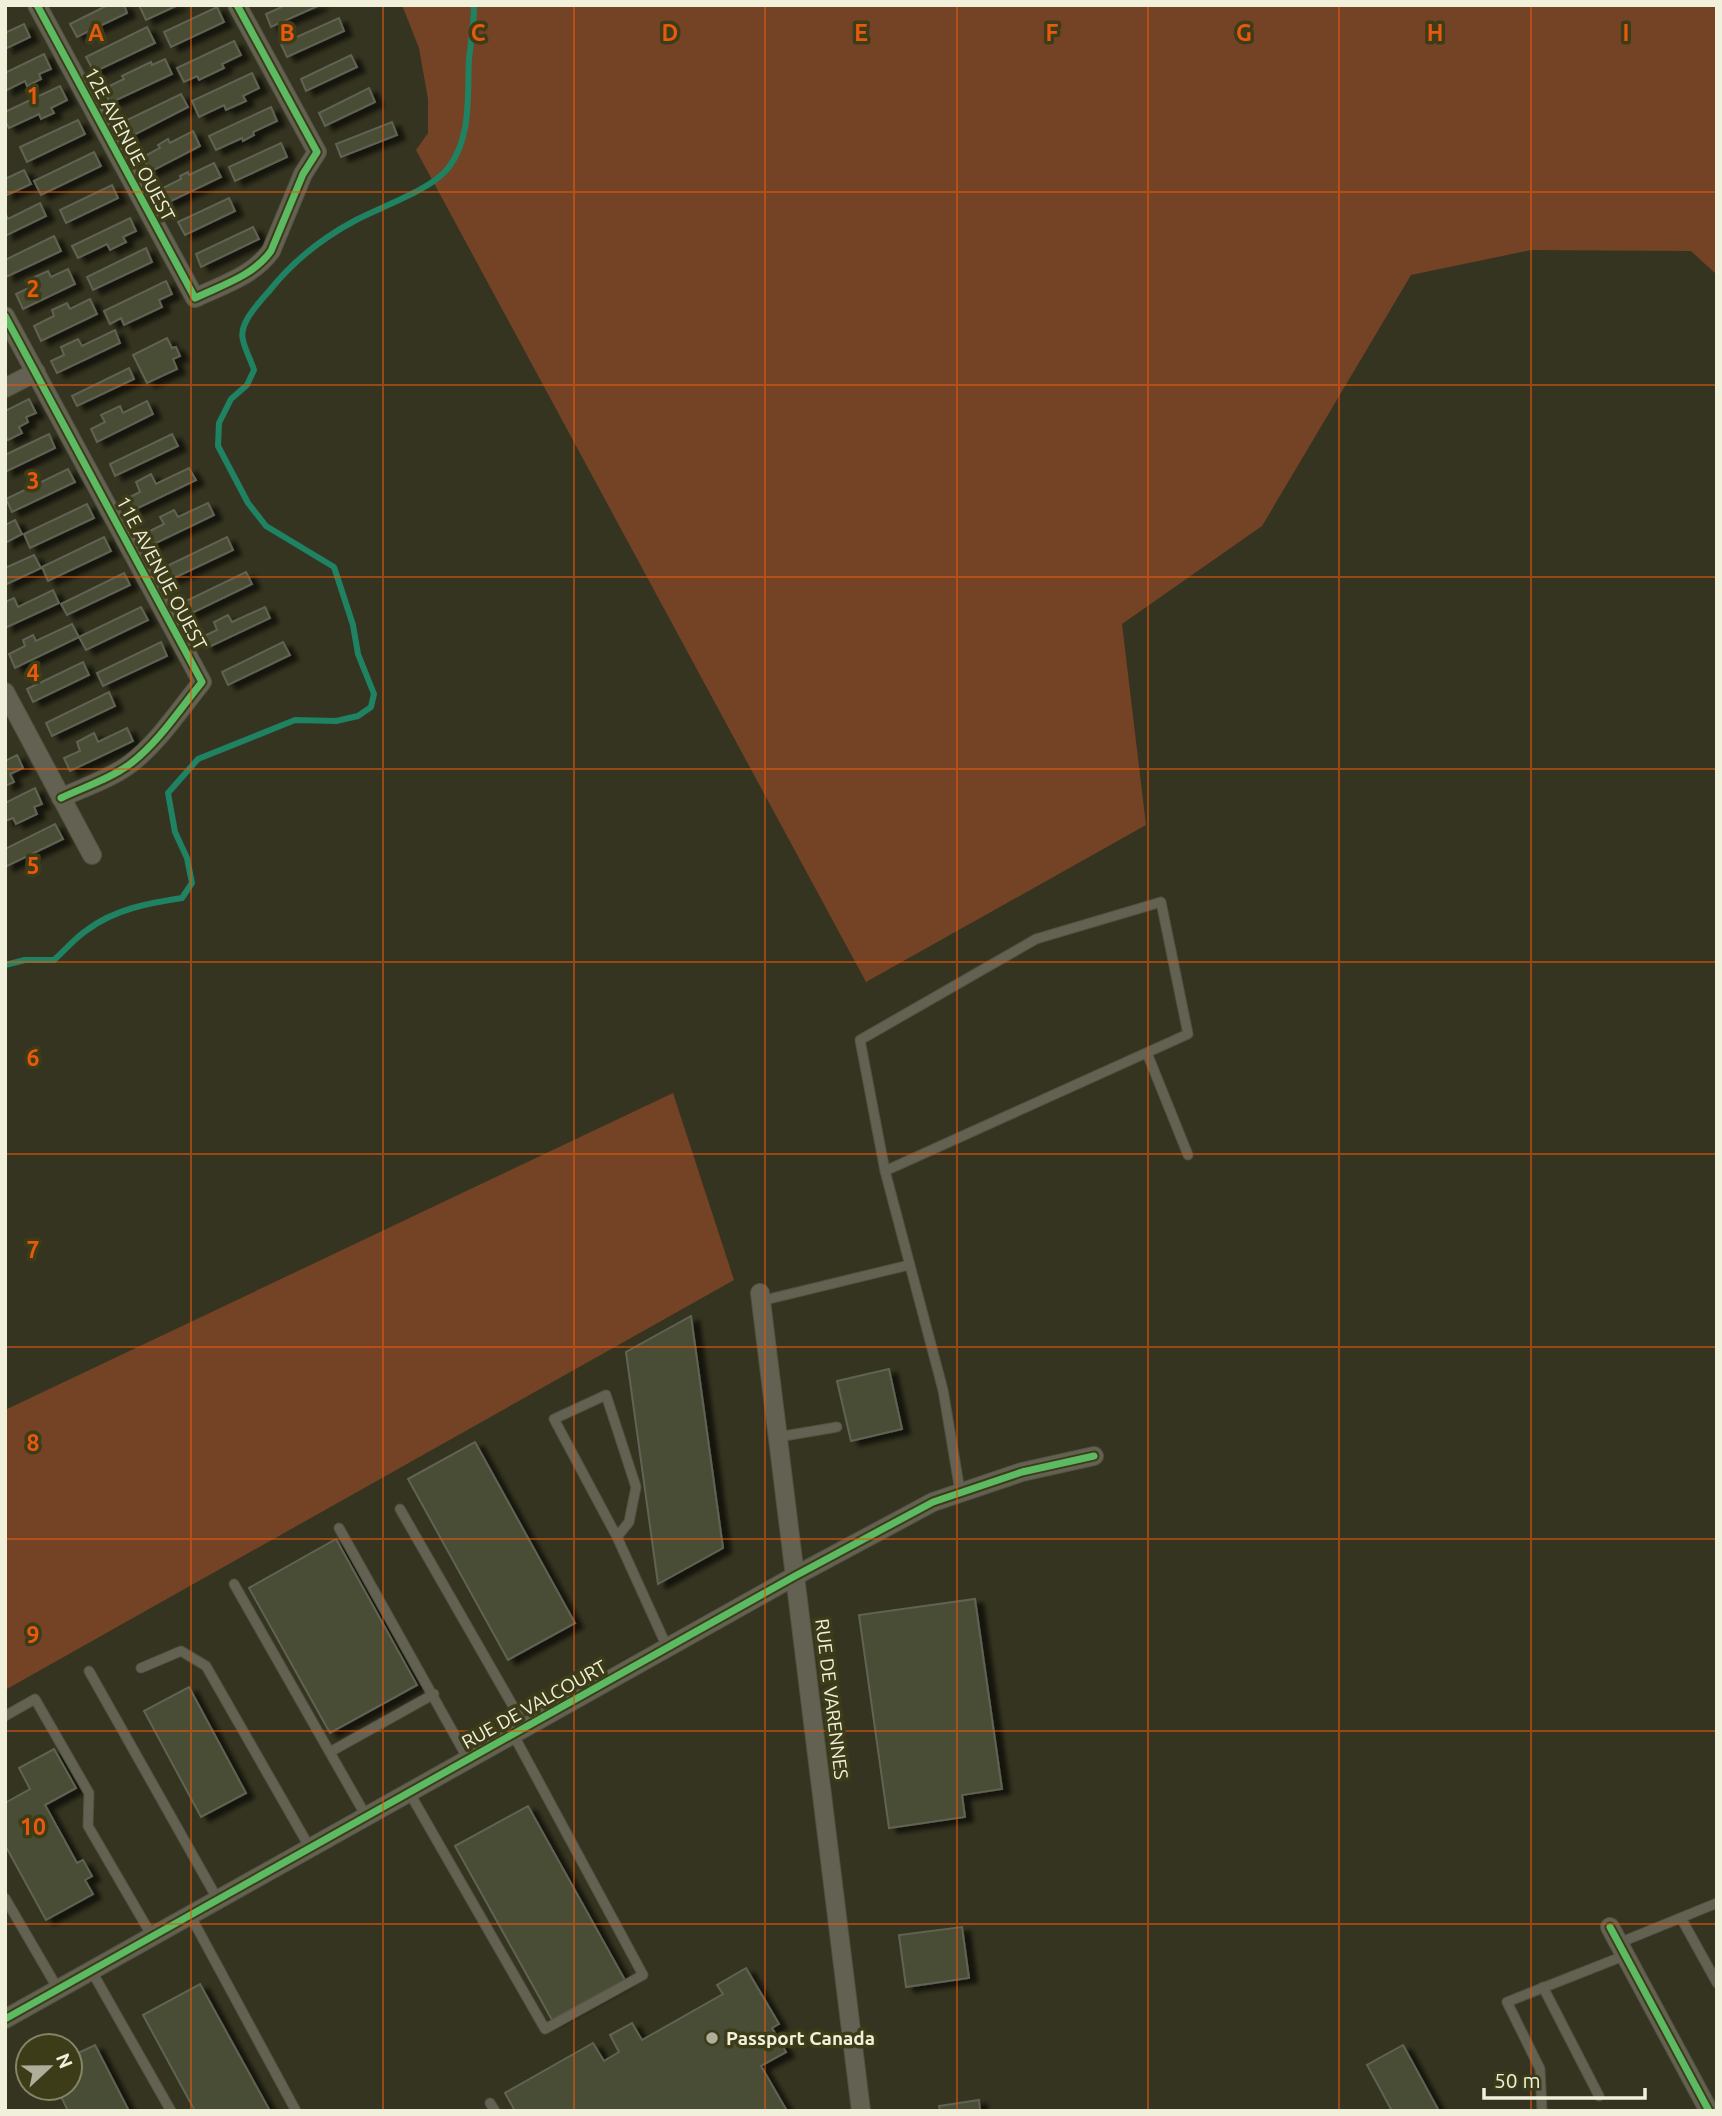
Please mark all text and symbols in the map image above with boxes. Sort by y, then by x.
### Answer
text: A [88,20,104,45]
text: B [279,20,295,45]
text: C [471,20,486,45]
text: D [662,20,678,45]
text: E [854,20,868,45]
text: F [1046,20,1059,45]
text: G [1236,20,1252,45]
text: H [1427,20,1443,45]
text: I [1623,20,1629,45]
street label: 12E AVENUE OUEST [80,63,180,225]
text: 1 [27,83,39,108]
text: 2 [27,276,39,301]
text: 3 [27,468,39,493]
street label: 11E AVENUE OUEST [112,492,212,654]
text: 4 [27,660,40,685]
text: 5 [27,853,39,878]
text: 6 [27,1045,40,1070]
text: 7 [27,1237,39,1262]
text: 8 [27,1430,39,1455]
street label: RUE DE VARENNES [811,1617,853,1781]
text: 9 [27,1622,39,1647]
street label: RUE DE VALCOURT [458,1655,611,1753]
text: 10 [20,1814,46,1839]
place label: Passport Canada [726,2027,875,2049]
marker: Passport Canada [704,2030,720,2046]
north arrow [14,2032,84,2102]
text: N [52,2050,78,2071]
scale bar [1484,2056,1645,2100]
text: 50 m [1494,2068,1541,2092]

